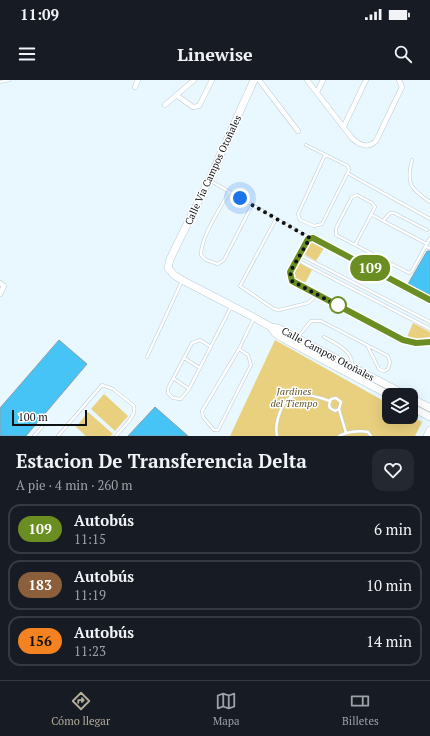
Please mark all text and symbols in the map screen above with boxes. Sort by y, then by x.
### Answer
text: 11:09 [20,4,59,24]
text: Linewise [177,42,253,66]
icon: menu [16,43,38,65]
icon: search [392,43,414,65]
street label: Calle Vía Campos Otoñales [182,113,244,227]
your location [230,188,250,208]
line badge: 109 [347,255,393,281]
text: 109 [358,258,382,277]
unlabelled marker [329,296,347,314]
street label: Calle Campos Otoñales [279,324,377,384]
park label: Jardines del Tiempo [270,385,318,410]
map controls [382,388,418,424]
button: layers [382,388,418,424]
scale bar [12,408,87,427]
text: 100 m [18,410,48,424]
text: Estacion De Transferencia Delta [16,448,307,473]
button: heart [372,449,414,491]
text: A pie · 4 min · 260 m [16,476,133,494]
text: Autobús [74,510,134,530]
text: 109 [28,519,52,538]
text: 6 min [374,519,412,539]
text: 11:15 [74,530,106,548]
text: Autobús [74,566,134,586]
text: 183 [28,575,52,594]
text: 10 min [366,575,412,595]
text: 11:19 [74,586,106,604]
text: Autobús [74,622,134,642]
text: 156 [28,631,52,650]
text: 14 min [366,631,412,651]
text: 11:23 [74,642,106,660]
tab: Cómo llegar [51,690,110,728]
tab: Mapa [213,690,240,728]
tab: Billetes [342,690,379,728]

